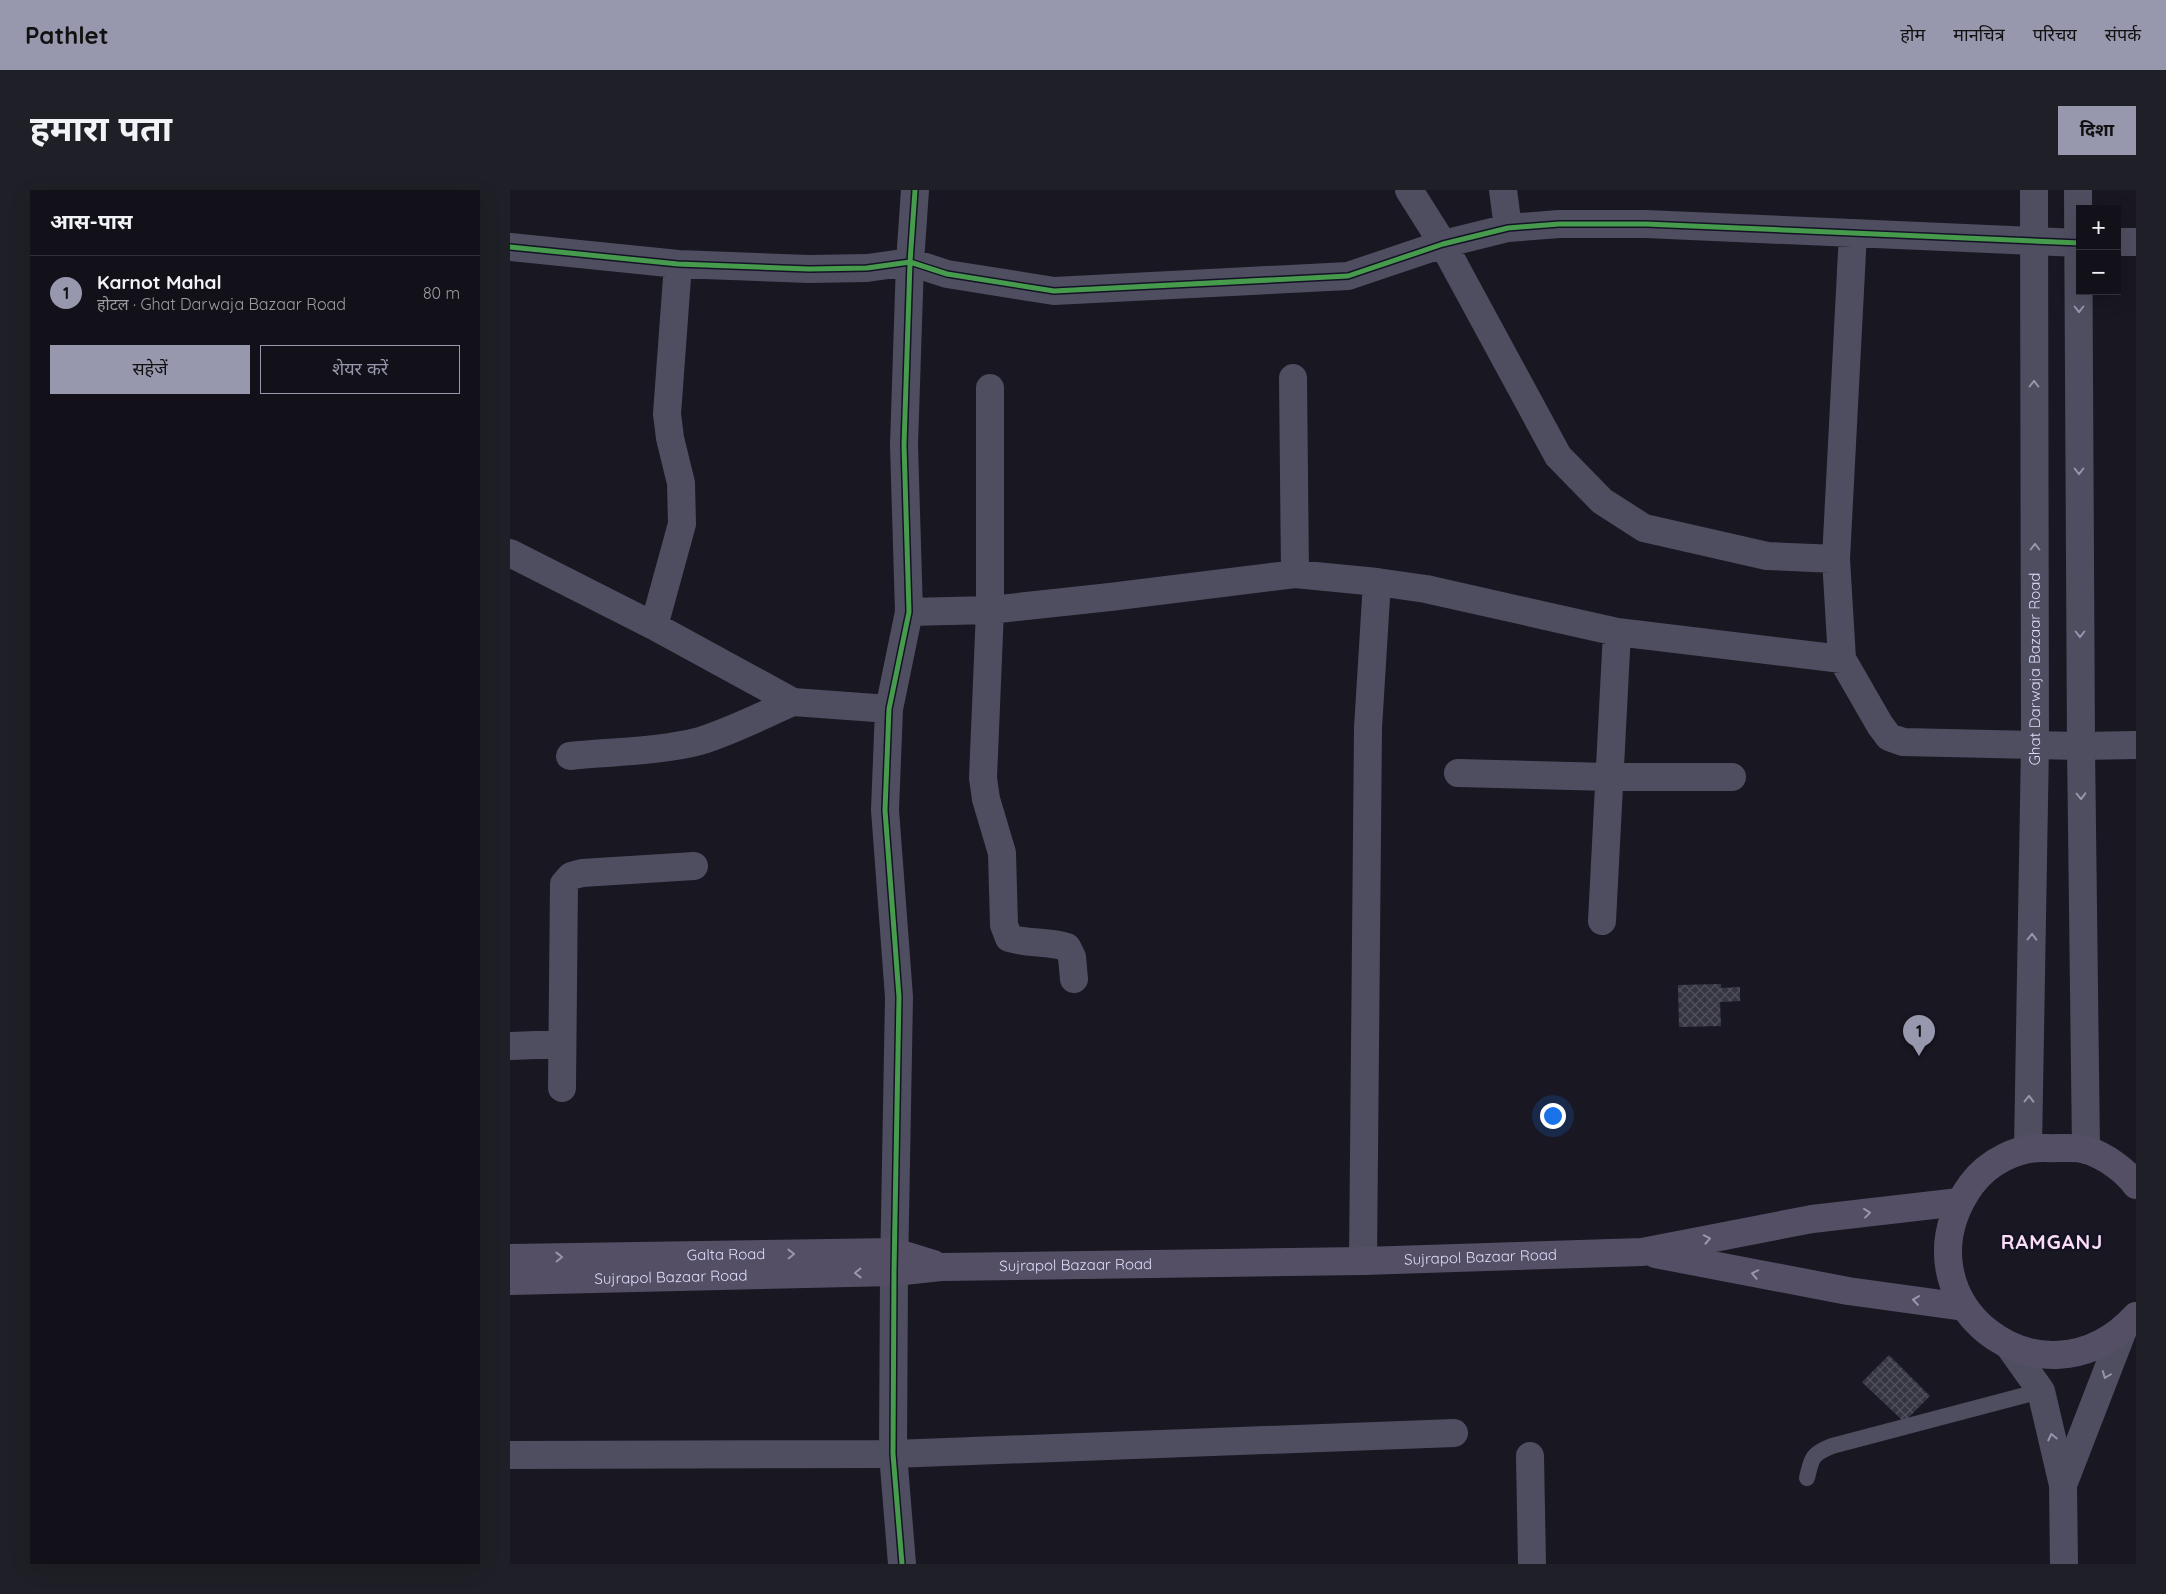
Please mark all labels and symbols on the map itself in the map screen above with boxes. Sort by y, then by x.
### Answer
one-way arrow [2074,305,2084,313]
one-way arrow [2029,380,2039,388]
one-way arrow [2074,468,2084,475]
one-way arrow [2029,542,2040,550]
street label: Ghat Darwaja Bazaar Road [2025,573,2044,766]
one-way arrow [2075,630,2085,638]
one-way arrow [2076,792,2086,800]
one-way arrow [2027,932,2037,940]
pin: 1 [1903,1015,1935,1056]
one-way arrow [2024,1095,2034,1102]
your location [1540,1103,1566,1129]
one-way arrow [1863,1208,1871,1219]
district label: RAMGANJ [2001,1229,2103,1254]
one-way arrow [1702,1235,1711,1245]
street label: Galta Road [686,1244,765,1264]
street label: Sujrapol Bazaar Road [1404,1245,1557,1269]
one-way arrow [787,1248,795,1259]
one-way arrow [555,1252,563,1262]
street label: Sujrapol Bazaar Road [999,1254,1152,1275]
street label: Sujrapol Bazaar Road [594,1265,748,1288]
one-way arrow [853,1268,861,1278]
one-way arrow [1751,1269,1760,1279]
one-way arrow [1911,1296,1920,1306]
one-way arrow [2101,1370,2112,1379]
one-way arrow [2047,1433,2058,1442]

